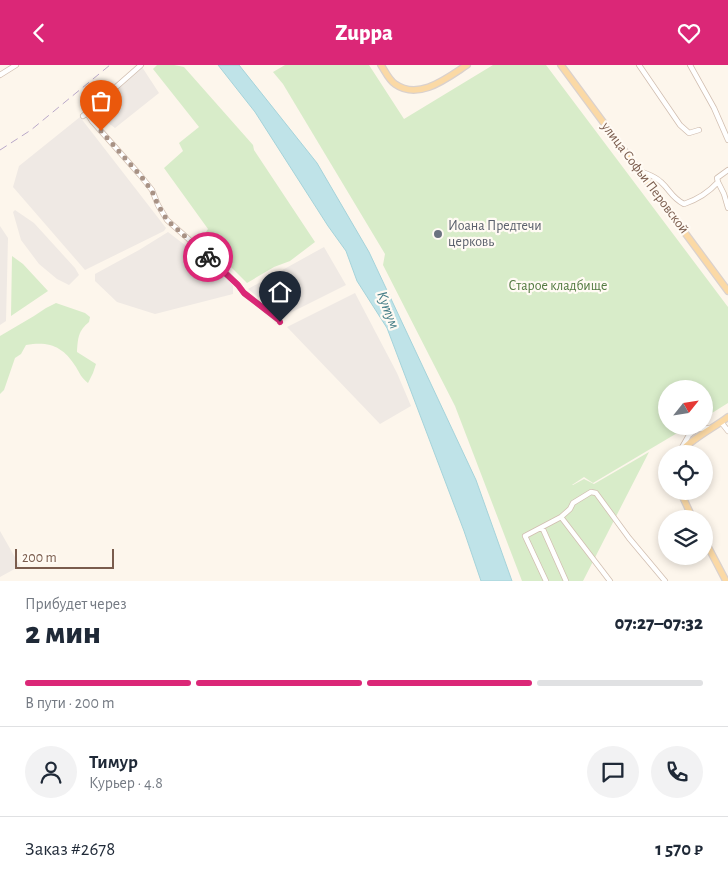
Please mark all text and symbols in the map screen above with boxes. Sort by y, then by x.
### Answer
icon: back [25,19,53,47]
icon: heart [675,19,703,47]
text: Zuppa [335,22,393,44]
pin [80,80,122,131]
icon: bag [87,87,115,115]
street label: улица Софьи Перовской [598,119,691,236]
place label: Иоана Предтечи церковь [448,219,542,249]
marker: Иоана Предтечи церковь [432,228,444,240]
courier [183,232,233,282]
icon: bike [194,243,222,271]
pin [259,271,301,322]
icon: home [266,278,294,306]
park label: Старое кладбище [509,279,607,293]
water label: Кутум [374,289,402,331]
north arrow [658,380,712,435]
map controls [658,380,713,565]
button: locate [658,445,713,500]
button: layers [658,510,713,565]
scale bar [15,546,114,569]
text: 200 m [22,551,57,565]
text: Прибудет через [25,596,127,612]
text: 07:27–07:32 [614,614,703,633]
text: 2 мин [25,617,101,649]
text: В пути · 200 m [25,695,114,711]
button: person [25,746,77,798]
button: chat [587,746,639,798]
button: phone [651,746,703,798]
text: Тимур [89,753,138,772]
text: Курьер · 4.8 [89,775,163,791]
text: Заказ #2678 [25,840,115,859]
text: 1 570 ₽ [655,840,703,859]

